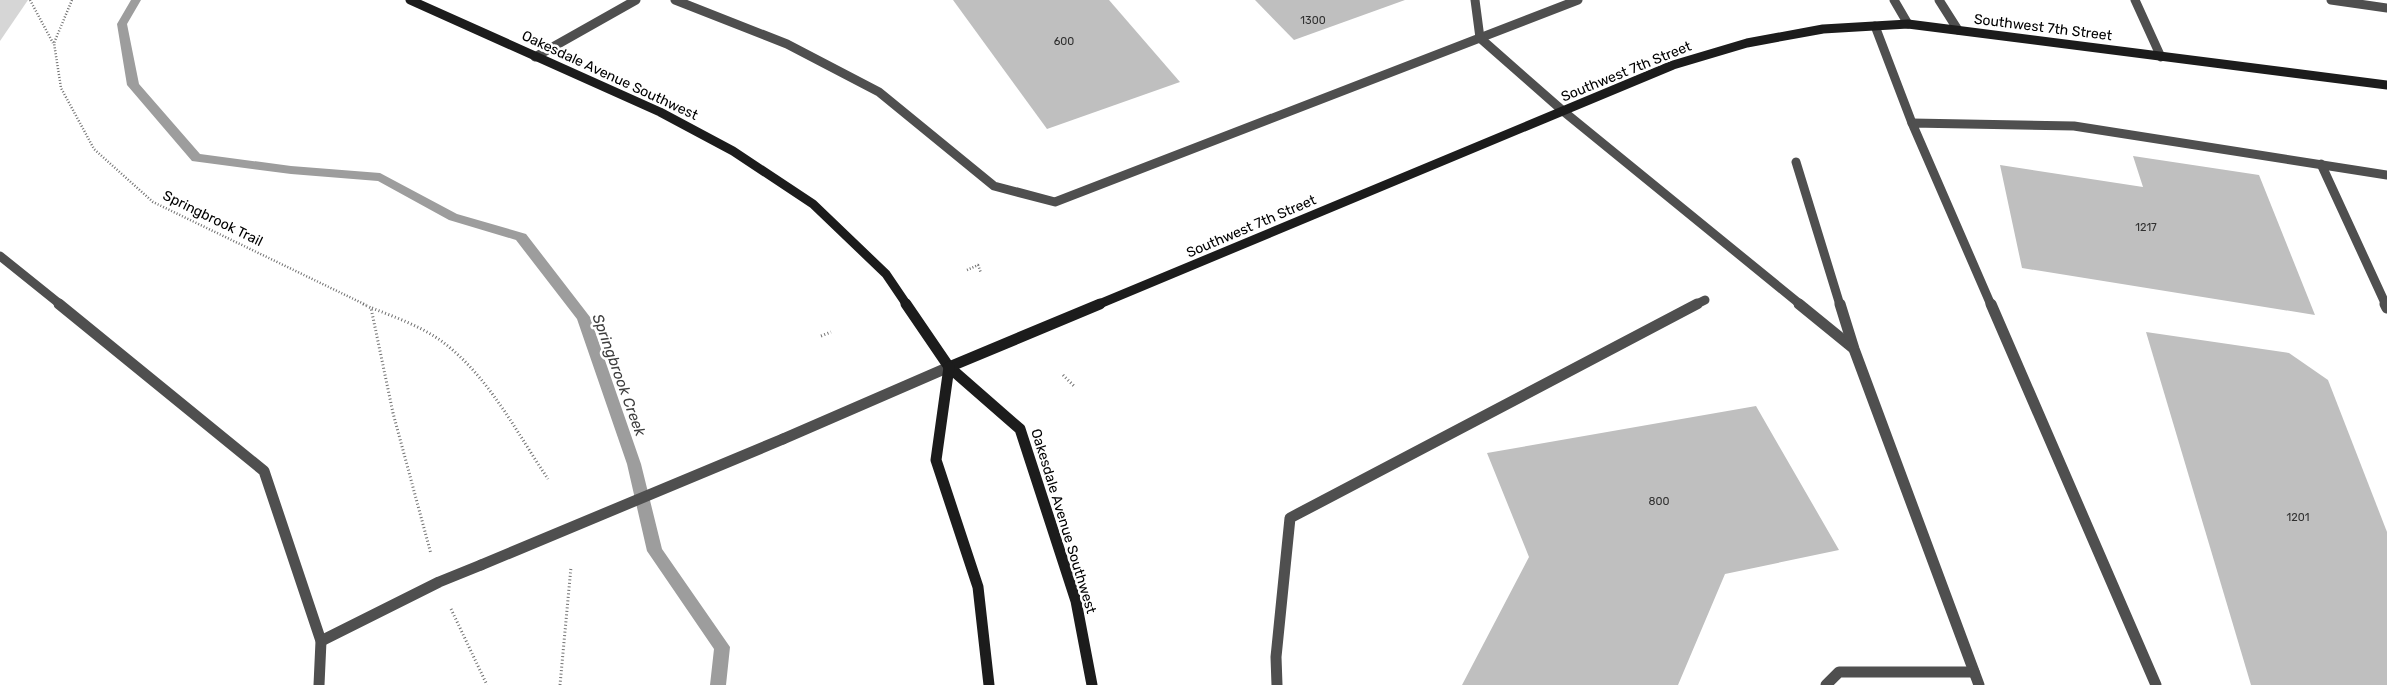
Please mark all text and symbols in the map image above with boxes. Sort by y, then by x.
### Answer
street label: Southwest 7th Street [1973,11,2114,44]
house number: 1300 [1300,14,1326,27]
street label: Oakesdale Avenue Southwest [519,27,701,124]
house number: 600 [1054,35,1074,48]
street label: Southwest 7th Street [1559,37,1694,105]
street label: Springbrook Trail [160,187,266,250]
street label: Southwest 7th Street [1184,191,1319,261]
house number: 1217 [2135,221,2157,234]
water label: Springbrook Creek [589,311,650,439]
street label: Oakesdale Avenue Southwest [1027,427,1100,616]
house number: 800 [1649,495,1669,508]
house number: 1201 [2287,511,2309,524]

